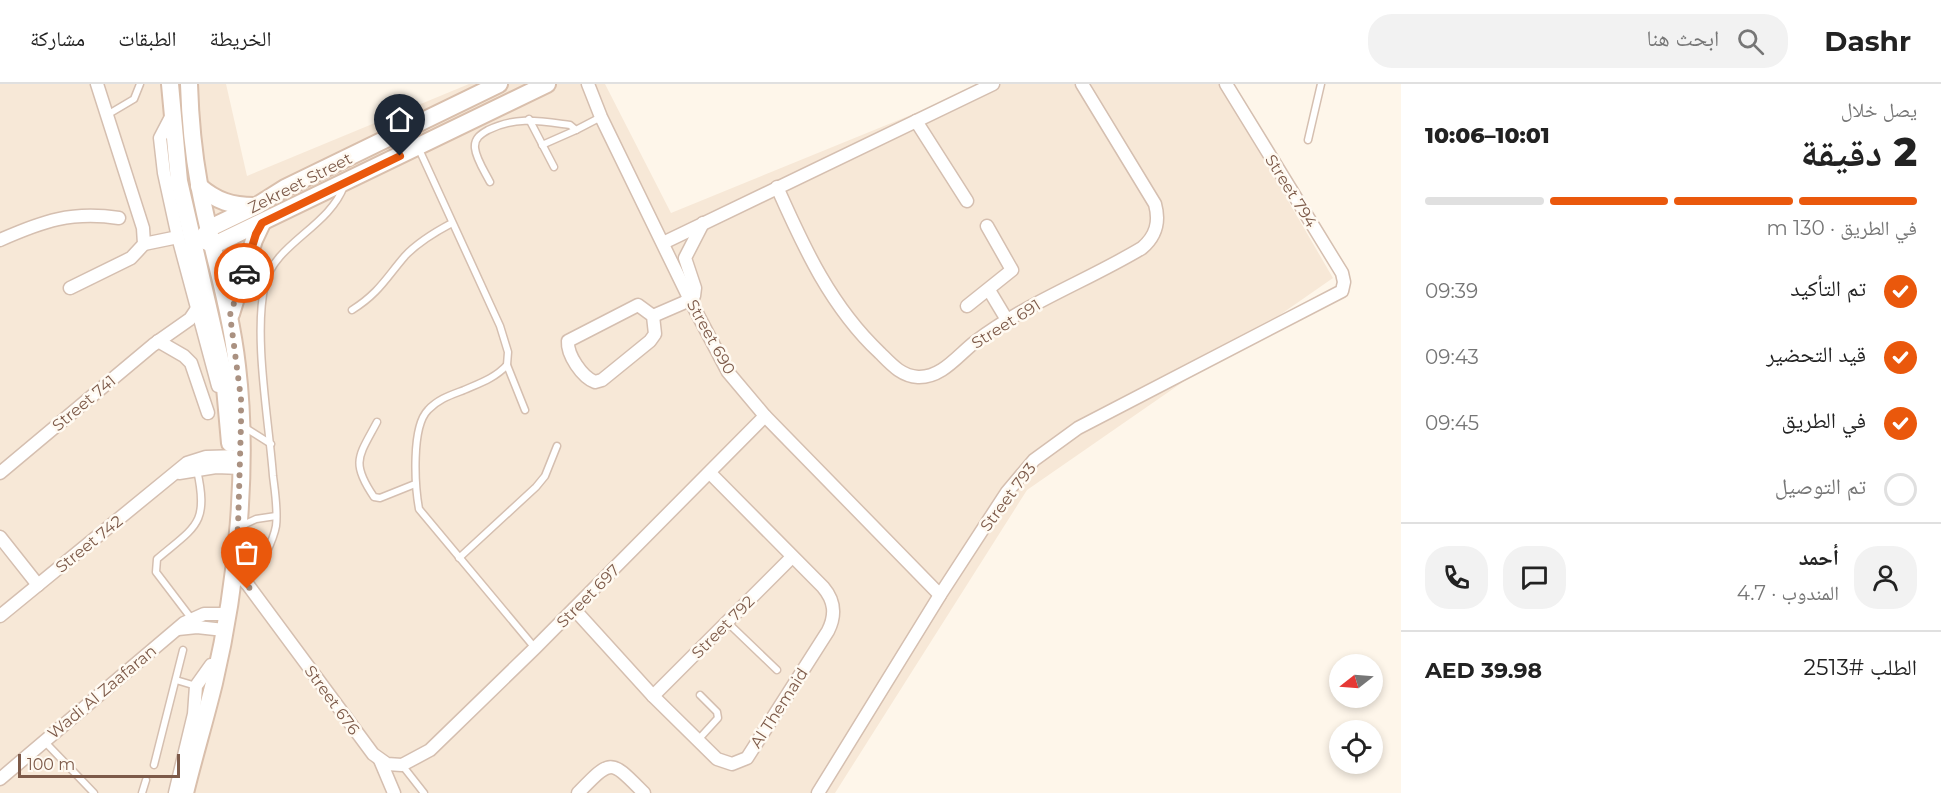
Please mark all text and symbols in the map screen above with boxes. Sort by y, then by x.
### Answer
search box [1368,14,1788,68]
text: Dashr [1824,24,1911,58]
text: ابحث هنا [1646,25,1719,52]
icon: search [1734,25,1767,58]
text: مشاركة [30,26,85,51]
text: الطبقات [118,26,177,51]
text: الخريطة [210,26,271,51]
pin [374,94,425,156]
text: يصل خلال [1841,98,1917,122]
icon: home [383,103,416,136]
text: 10:01–10:06 [1425,122,1550,149]
text: 2 دقيقة [1800,128,1917,176]
street label: Zekreet Street [245,148,355,217]
street label: Street 794 [1261,151,1321,231]
text: في الطريق · 130 m [1767,216,1917,240]
courier [214,243,274,303]
icon: car [228,257,261,290]
text: تم التأكيد [1790,275,1866,302]
icon: check [1884,275,1917,308]
text: 09:39 [1425,279,1478,303]
street label: Street 691 [968,295,1044,353]
street label: Street 690 [683,296,739,378]
text: قيد التحضير [1766,341,1866,368]
icon: check [1884,341,1917,374]
text: 09:43 [1425,345,1479,369]
street label: Street 741 [48,371,120,435]
text: في الطريق [1782,407,1866,434]
icon: check [1884,407,1917,440]
text: 09:45 [1425,411,1479,435]
street label: Street 793 [976,459,1040,535]
text: تم التوصيل [1775,473,1866,500]
street label: Street 742 [52,511,126,577]
pin [221,527,272,589]
icon: bag [230,536,263,569]
text: أحمد [1799,544,1839,571]
button: phone [1425,546,1488,609]
button: chat [1503,546,1566,609]
button: person [1854,546,1917,609]
street label: Street 697 [553,561,623,631]
text: المندوب · 4.7 [1737,581,1839,605]
street label: Street 792 [688,592,758,662]
street label: Wadi Al Zaafaran [44,641,160,743]
north arrow [1329,654,1383,708]
map controls [1329,654,1383,774]
text: الطلب #2513 [1804,654,1917,681]
text: AED 39.98 [1425,657,1542,684]
street label: Street 676 [300,662,364,739]
street label: Al Themaid [746,665,812,751]
button: locate [1329,720,1383,774]
scale bar [18,751,180,778]
text: 100 m [27,755,75,774]

